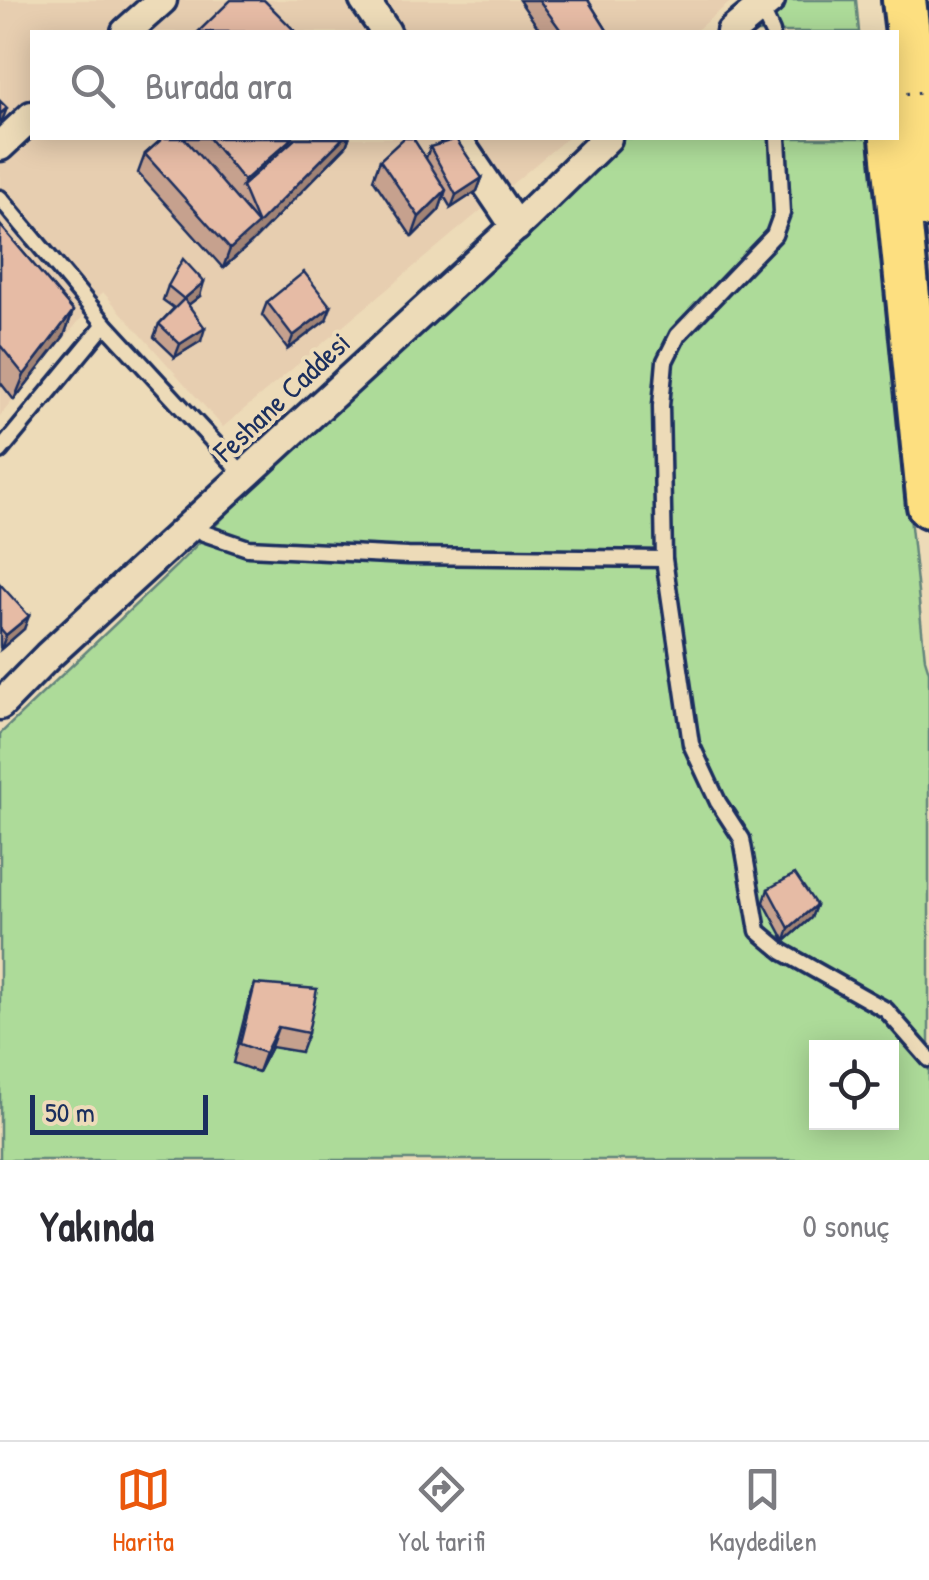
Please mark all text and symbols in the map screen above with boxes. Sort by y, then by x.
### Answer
search box [30,30,899,140]
icon: search [65,58,120,113]
text: Burada ara [145,59,292,111]
street label: Feshane Caddesi [204,323,358,471]
map controls [809,1040,899,1130]
button: locate [809,1040,899,1130]
scale bar [30,1090,208,1134]
text: 50 m [45,1093,95,1131]
text: Yakında [40,1197,154,1254]
text: 0 sonuç [802,1204,889,1247]
tab: Harita [112,1462,174,1560]
tab: Yol tarifi [398,1462,485,1560]
tab: Kaydedilen [709,1462,817,1560]

